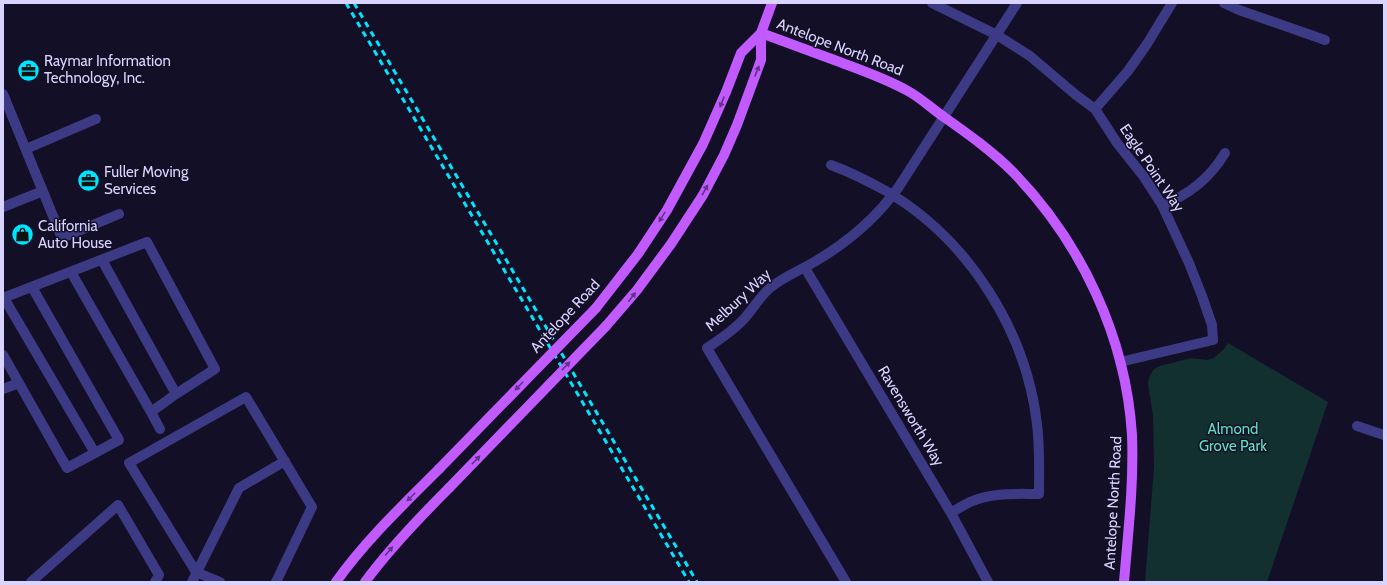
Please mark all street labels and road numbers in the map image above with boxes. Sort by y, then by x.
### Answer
street label: Antelope North Road [774,15,906,79]
street label: Eagle Point Way [1116,121,1188,216]
street label: Melbury Way [701,265,775,335]
street label: Antelope Road [526,276,604,356]
street label: Ravensworth Way [874,363,948,470]
street label: Antelope North Road [1101,436,1125,570]

